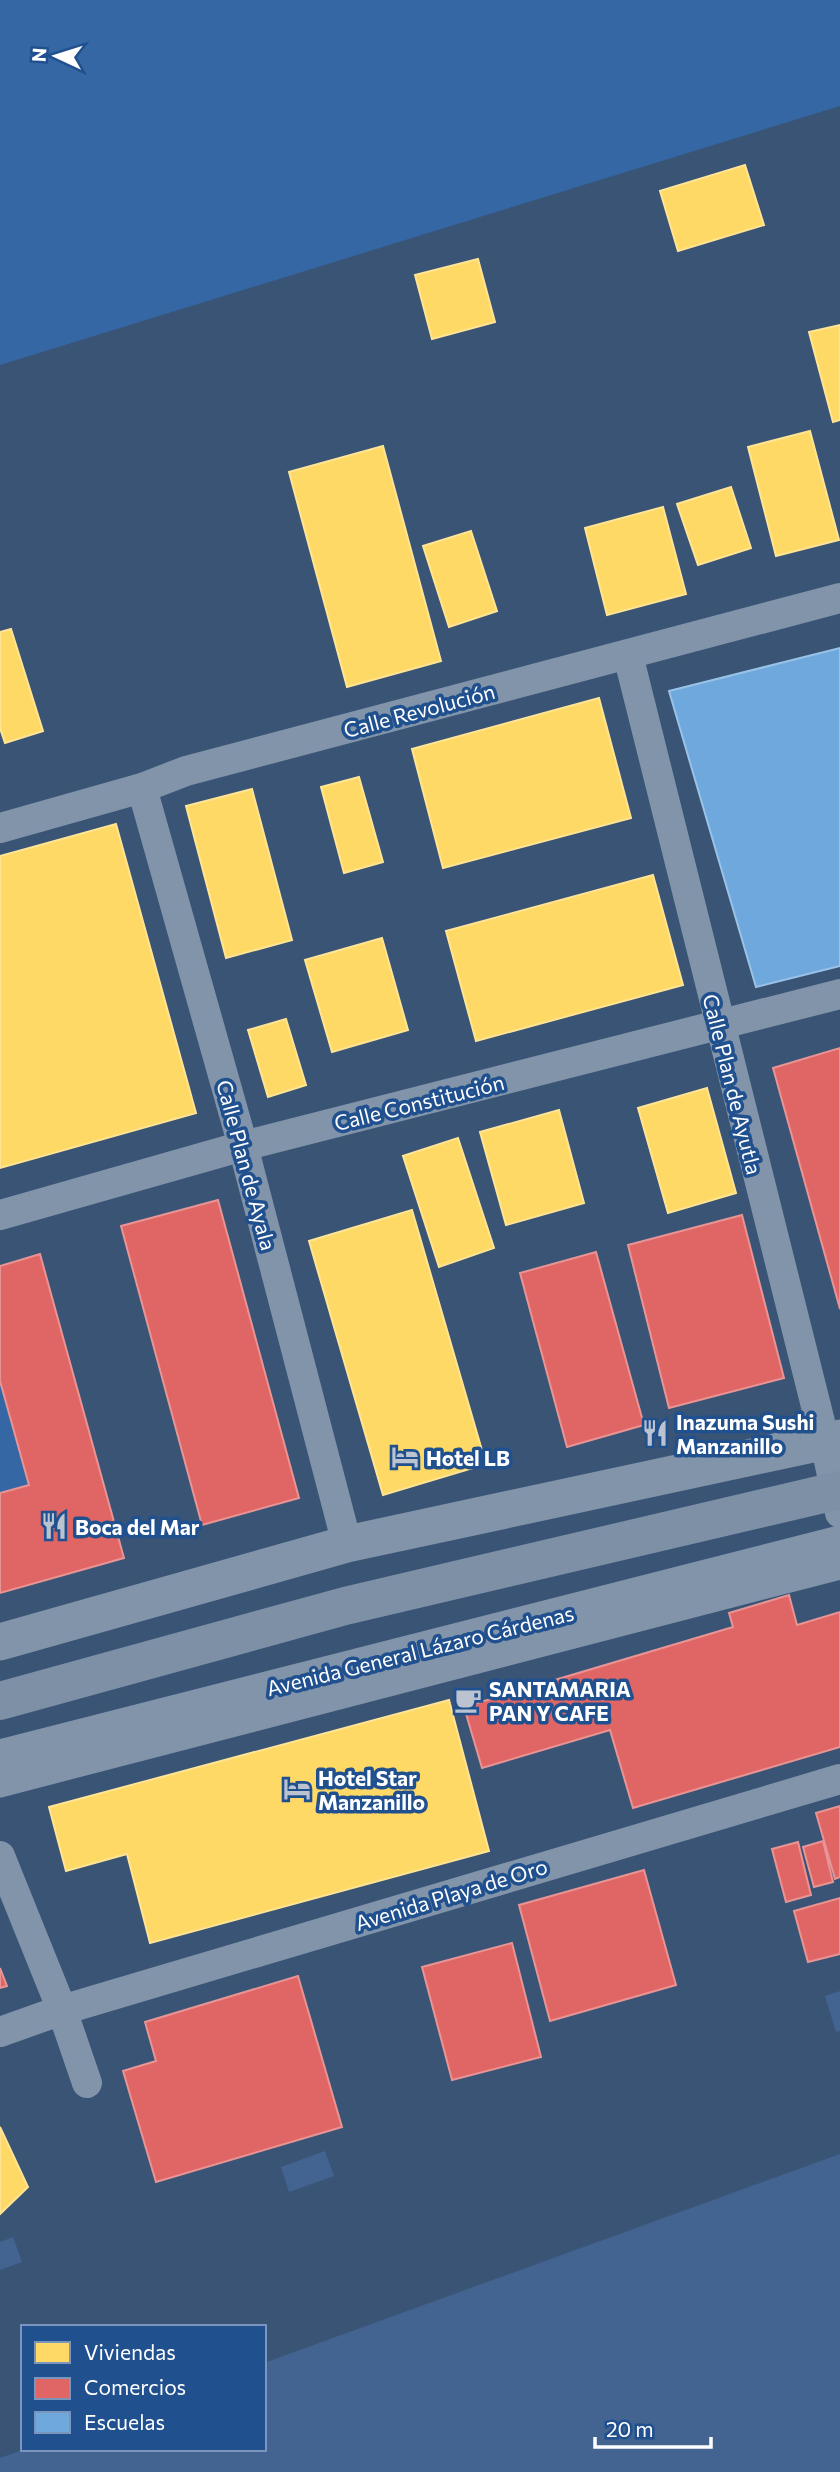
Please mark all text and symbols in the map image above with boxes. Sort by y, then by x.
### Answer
north arrow [21,21,91,91]
text: N [27,47,51,63]
street label: Calle Revolución [341,678,497,742]
street label: Calle Plan de Ayutla [698,991,768,1177]
street label: Calle Constitución [331,1069,507,1135]
street label: Calle Plan de Ayala [212,1077,282,1253]
place label: Inazuma Sushi Manzanillo [676,1409,814,1458]
restaurant icon: Inazuma Sushi Manzanillo [640,1418,670,1448]
hotel icon: Hotel LB [390,1442,420,1472]
place label: Hotel LB [426,1445,510,1470]
restaurant icon: Boca del Mar [39,1511,69,1541]
place label: Boca del Mar [75,1514,200,1539]
street label: Avenida General Lázaro Cárdenas [264,1600,576,1700]
place label: SANTAMARIA PAN Y CAFE [489,1676,631,1725]
cafe icon: SANTAMARIA PAN Y CAFE [453,1685,483,1715]
place label: Hotel Star Manzanillo [318,1765,425,1814]
hotel icon: Hotel Star Manzanillo [282,1774,312,1804]
street label: Avenida Playa de Oro [352,1853,550,1935]
legend [21,2325,266,2451]
text: Viviendas [84,2339,176,2364]
text: Comercios [84,2374,186,2399]
scale bar [595,2406,710,2450]
text: Escuelas [84,2409,165,2434]
text: 20 m [606,2416,654,2441]

